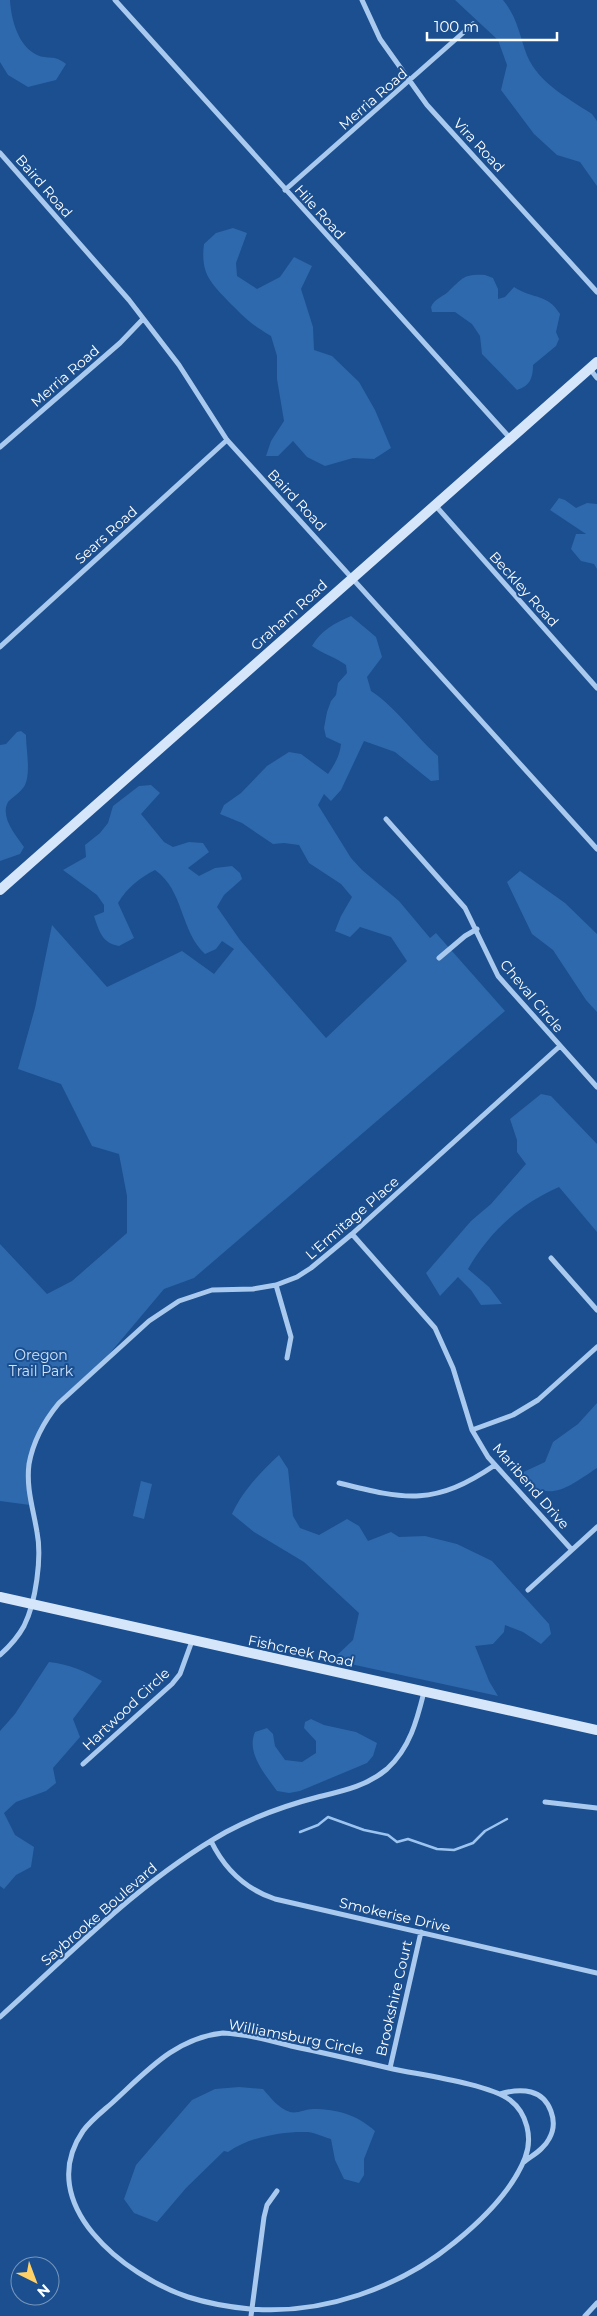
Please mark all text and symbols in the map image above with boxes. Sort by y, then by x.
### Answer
scale bar [427,10,557,42]
text: 100 m [434,17,479,36]
street label: Merria Road [335,64,411,134]
street label: Vira Road [450,114,508,176]
street label: Baird Road [12,151,76,221]
street label: Hile Road [291,181,349,243]
street label: Merria Road [27,341,103,411]
street label: Baird Road [264,465,330,535]
street label: Sears Road [71,502,141,568]
street label: Beckley Road [485,548,563,630]
street label: Graham Road [247,576,331,654]
street label: Cheval Circle [496,956,568,1036]
street label: L'Ermitage Place [302,1172,402,1264]
park label: Oregon Trail Park [9,1346,74,1380]
street label: Maribend Drive [489,1439,573,1533]
street label: Fishcreek Road [246,1631,356,1671]
street label: Hartwood Circle [79,1664,173,1754]
street label: Saybrooke Boulevard [37,1859,161,1969]
street label: Smokerise Drive [338,1893,452,1937]
street label: Brookshire Court [372,1938,416,2058]
street label: Williamsburg Circle [227,2015,365,2059]
north arrow [10,2256,60,2306]
text: N [33,2280,54,2301]

